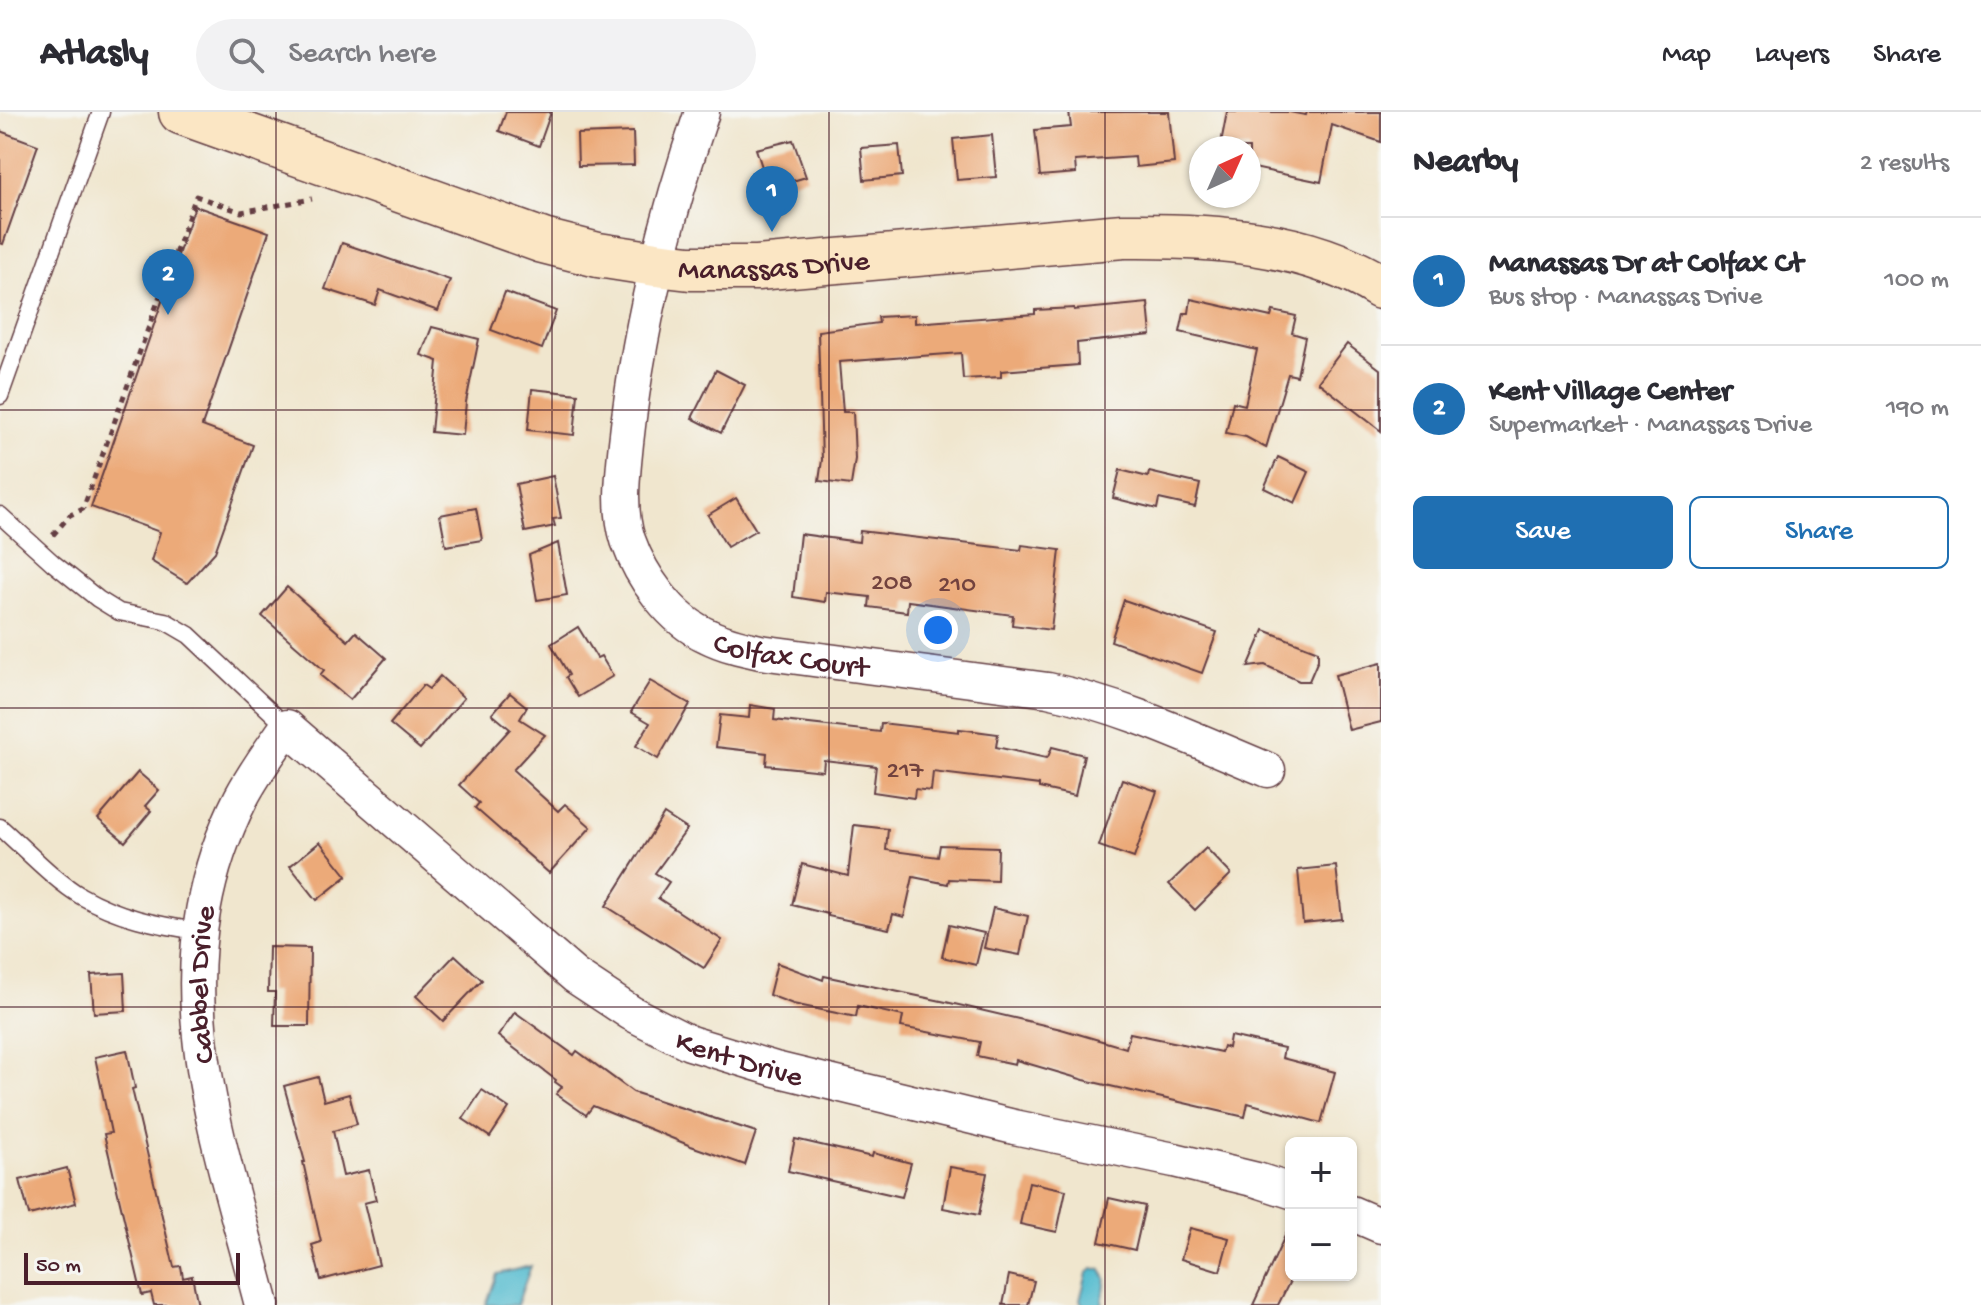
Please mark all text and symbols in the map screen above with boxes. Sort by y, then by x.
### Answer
search box [196,19,756,91]
text: Atlasly [40,33,148,77]
icon: search [224,33,268,77]
text: Search here [288,38,436,73]
text: Map [1662,39,1711,72]
text: Layers [1755,39,1829,72]
text: Share [1873,39,1941,72]
north arrow [1189,136,1261,208]
text: Nearby [1413,144,1518,184]
text: 2 results [1860,149,1949,180]
pin: 1 [746,166,798,232]
street label: Manassas Drive [676,245,871,291]
text: Manassas Dr at Colfax Ct [1489,248,1803,283]
pin: 2 [142,249,194,315]
text: 1 [1434,266,1444,297]
text: 100 m [1884,266,1949,297]
text: Bus stop · Manassas Drive [1489,283,1762,314]
text: Kent Village Center [1489,376,1732,411]
text: 2 [1433,394,1445,425]
text: 190 m [1886,394,1949,425]
text: Supermarket · Manassas Drive [1489,411,1812,442]
button: Save [1413,496,1673,569]
button: Share [1689,496,1949,569]
house number: 208 [871,569,913,600]
house number: 210 [938,571,976,602]
your location [918,610,958,650]
street label: Colfax Court [708,627,873,688]
house number: 217 [887,757,925,788]
street label: Cabbel Drive [184,903,226,1066]
street label: Kent Drive [668,1025,806,1097]
map controls [1285,1137,1357,1281]
button: + [1285,1137,1357,1209]
button: − [1285,1209,1357,1281]
scale bar [24,1249,240,1285]
text: 50 m [36,1254,81,1280]

